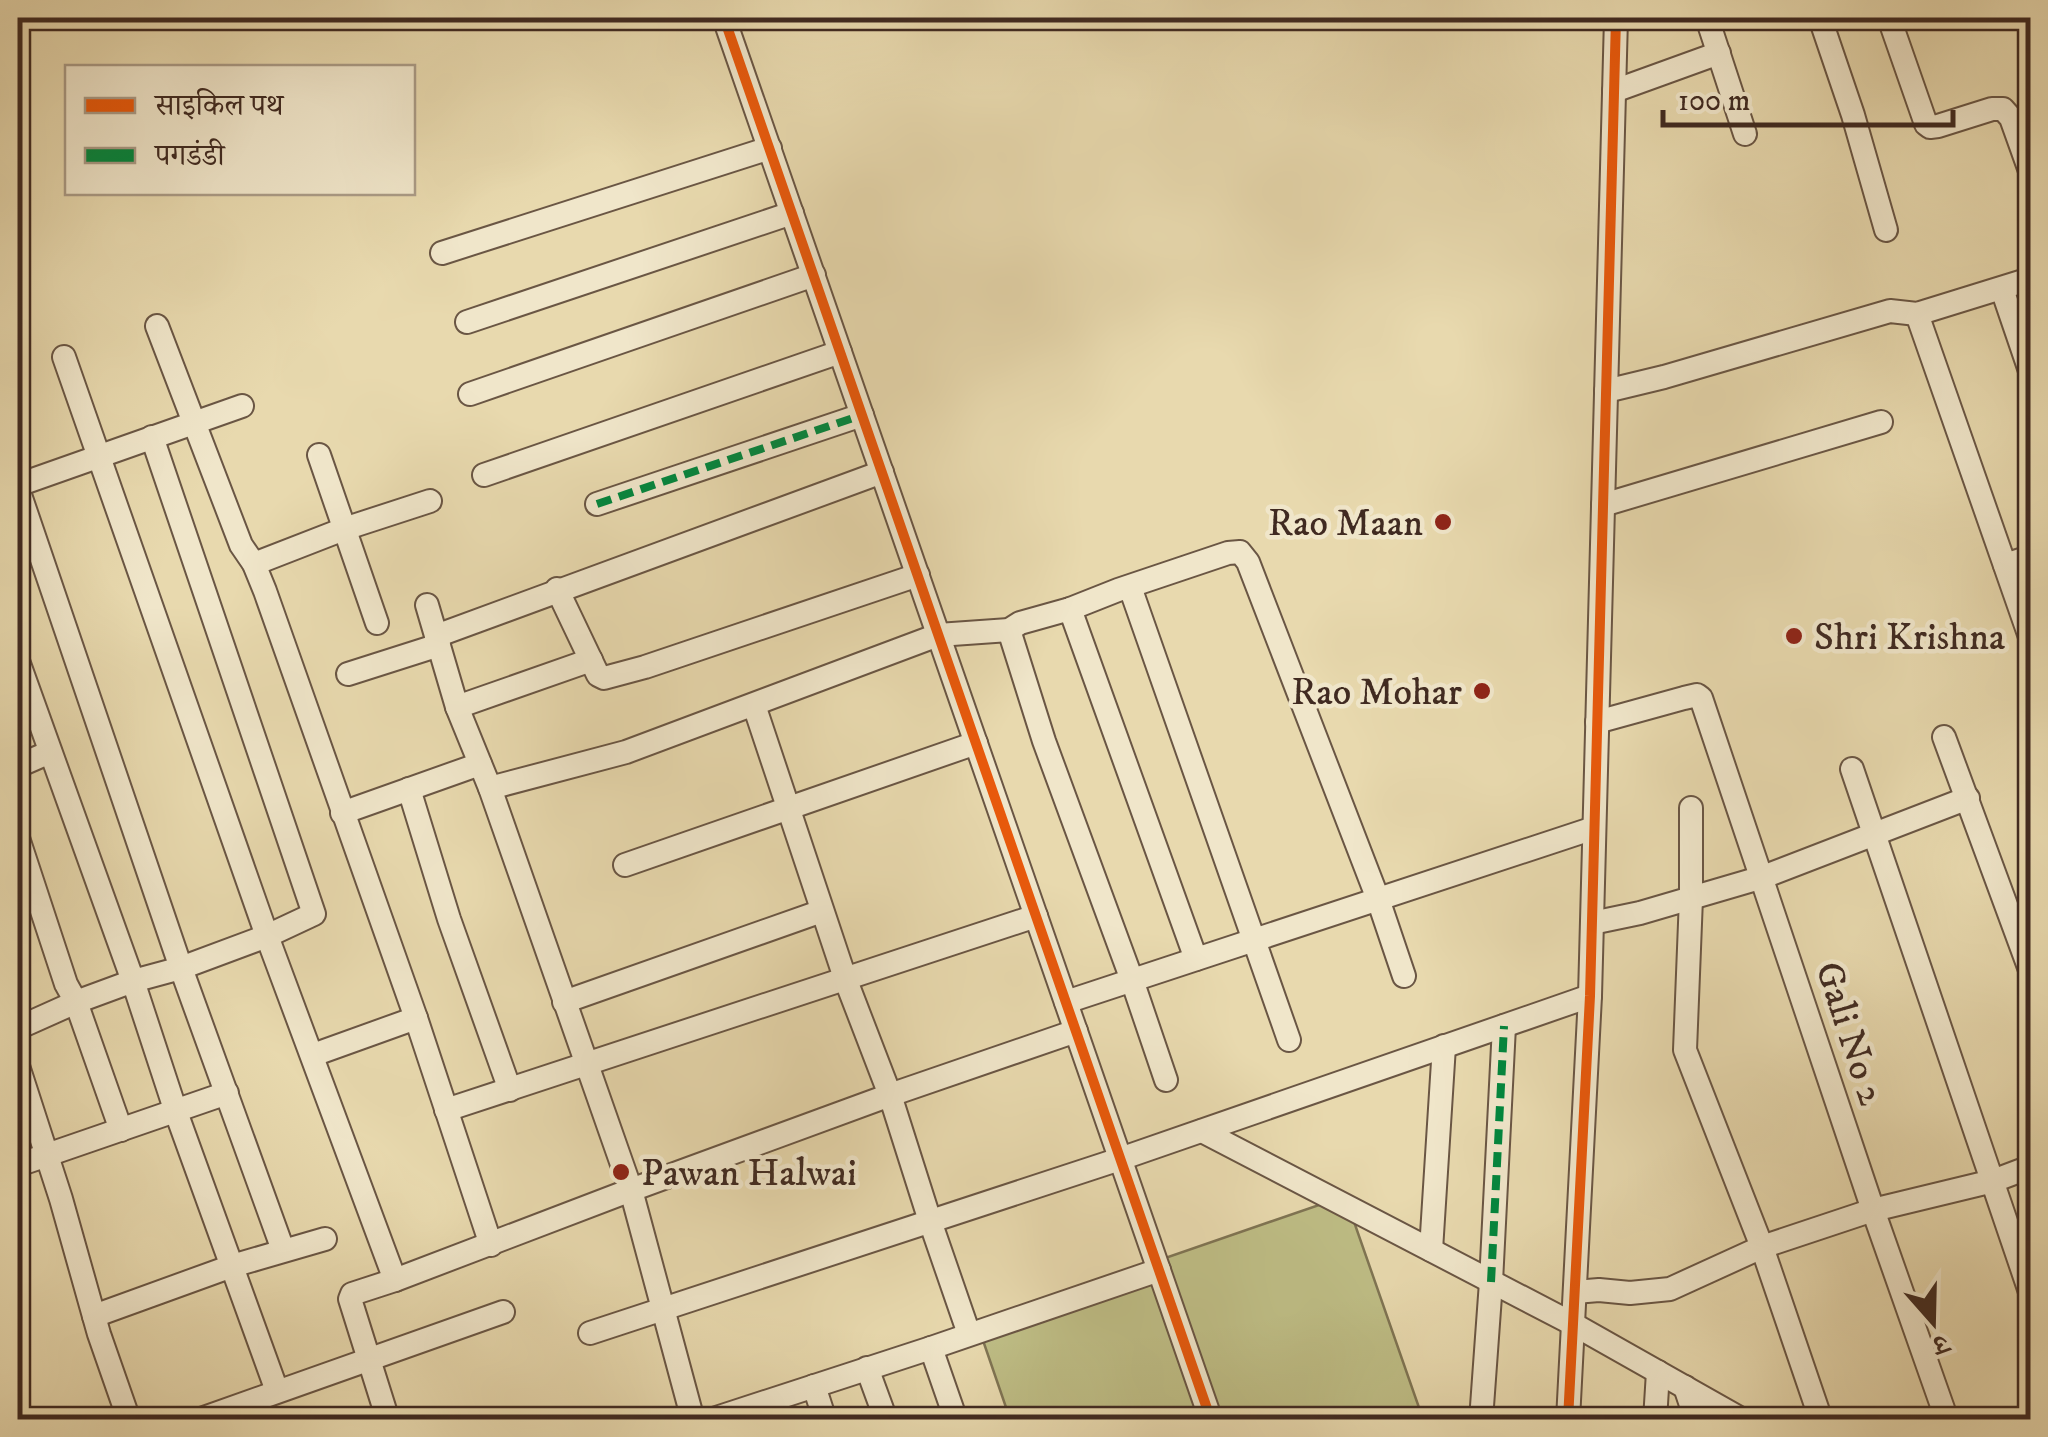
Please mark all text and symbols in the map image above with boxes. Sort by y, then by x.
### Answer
legend [65,65,415,195]
scale bar [1663,65,1953,127]
text: 100 m [1678,83,1750,120]
text: साइकिल पथ [153,88,285,125]
text: पगडंडी [153,138,226,175]
place label: Rao Maan [1268,500,1423,548]
marker: Rao Maan [1432,511,1454,533]
place label: Shri Krishna [1814,614,2005,662]
marker: Shri Krishna [1783,625,1805,647]
place label: Rao Mohar [1291,669,1462,717]
marker: Rao Mohar [1471,680,1493,702]
street label: Gali No 2 [1803,956,1895,1112]
place label: Pawan Halwai [641,1150,857,1198]
marker: Pawan Halwai [610,1161,632,1183]
north arrow [1883,1272,1983,1372]
text: उ [1927,1325,1956,1364]

